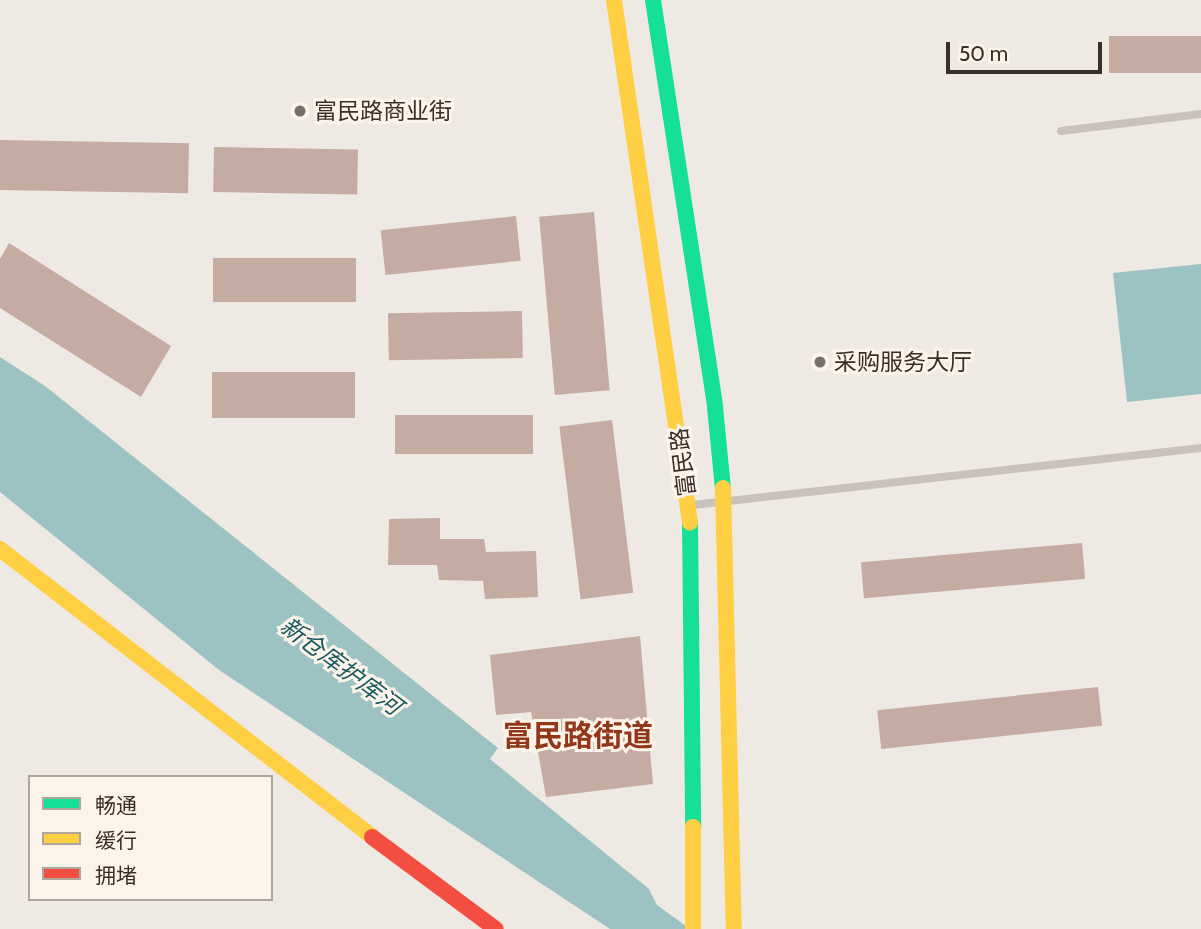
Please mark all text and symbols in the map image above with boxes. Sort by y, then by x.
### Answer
scale bar [949,28,1105,72]
text: 50 m [959,41,1008,66]
place label: 富民路商业街 [314,97,452,125]
marker: 富民路商业街 [292,103,308,119]
place label: 采购服务大厅 [834,348,972,376]
marker: 采购服务大厅 [812,354,828,370]
street label: 富民路 [665,426,701,498]
water label: 新仓库护库河 [275,611,407,721]
district label: 富民路街道 [503,718,653,754]
legend [28,775,273,901]
text: 畅通 [95,793,137,818]
text: 缓行 [95,828,137,853]
text: 拥堵 [95,863,137,888]

